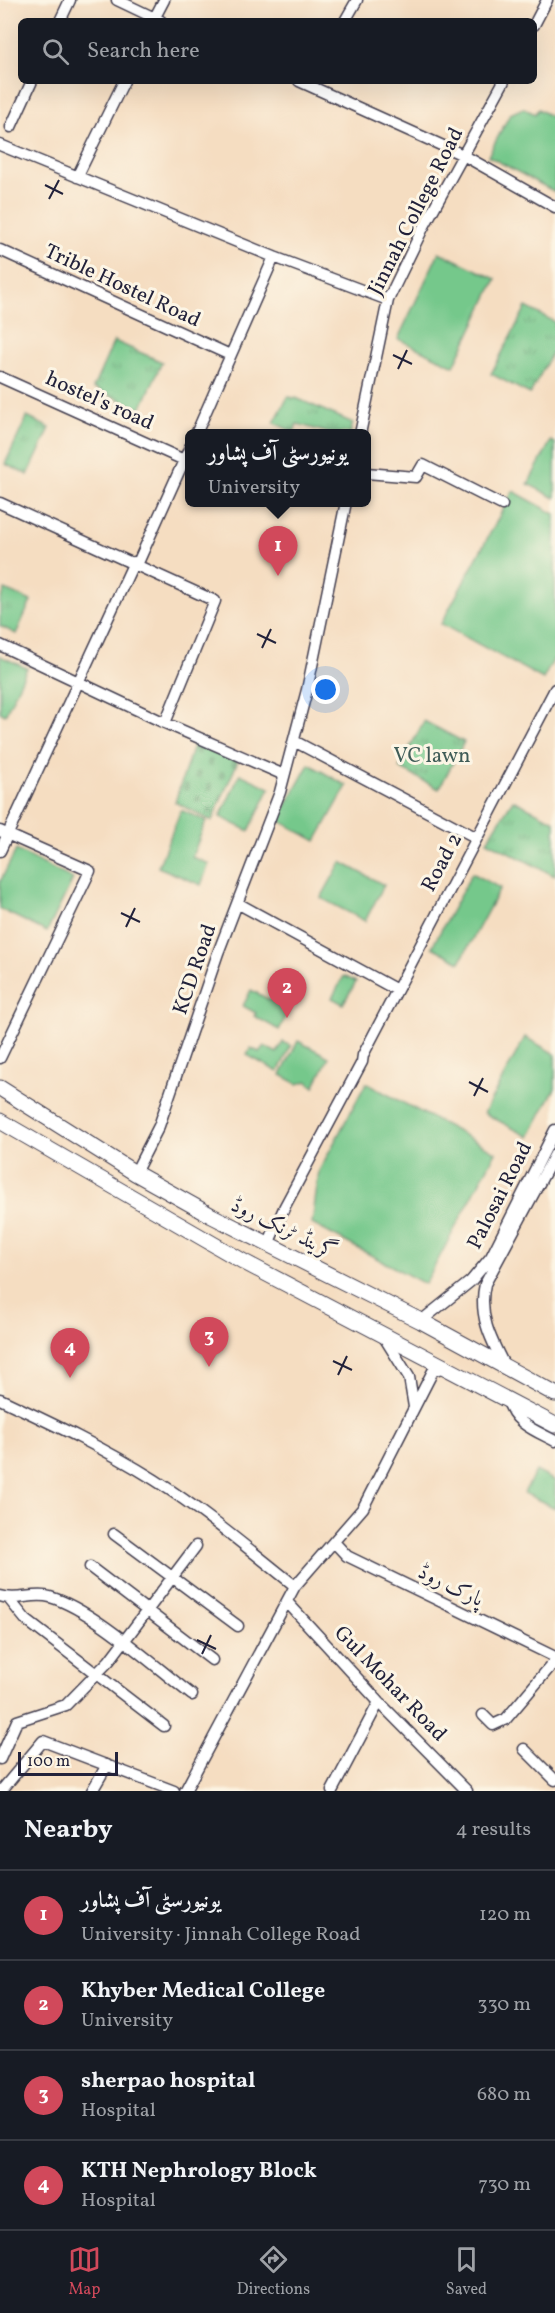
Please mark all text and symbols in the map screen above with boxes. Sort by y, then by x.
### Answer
search box [18,18,537,84]
icon: search [39,35,72,68]
text: Search here [87,36,200,67]
street label: Jinnah College Road [361,123,471,301]
street label: Trible Hostel Road [40,237,205,335]
street label: hostel's road [41,365,158,438]
popup [185,429,371,507]
text: یونیورسٹی آف پشاور [208,439,348,470]
text: University [208,474,300,502]
pin: 1 [258,526,298,576]
your location [311,675,340,704]
park label: VC lawn [394,742,470,771]
street label: Road 2 [415,828,470,897]
street label: KCD Road [166,920,224,1019]
pin: 2 [268,968,306,1018]
street label: Palosai Road [461,1137,540,1255]
street label: گرینڈ ٹرنک روڈ [226,1190,342,1267]
pin: 3 [190,1318,228,1367]
pin: 4 [50,1328,90,1378]
street label: پارک روڈ [413,1558,489,1615]
street label: Gul Mohar Road [327,1620,453,1748]
scale bar [18,1749,118,1776]
text: 100 m [27,1751,70,1773]
text: Nearby [24,1812,113,1848]
text: 4 results [456,1816,531,1844]
text: یونیورسٹی آف پشاور [81,1886,221,1917]
text: 1 [39,1901,48,1929]
text: 120 m [479,1901,531,1929]
text: University · Jinnah College Road [81,1921,361,1949]
text: Khyber Medical College [81,1976,325,2007]
text: 2 [38,1991,49,2019]
text: 330 m [477,1991,531,2019]
text: University [81,2007,173,2035]
text: sherpao hospital [81,2066,256,2097]
text: 3 [38,2081,49,2109]
text: 680 m [477,2081,531,2109]
text: Hospital [81,2097,156,2125]
text: KTH Nephrology Block [81,2156,317,2187]
text: 4 [37,2171,50,2199]
text: 730 m [478,2171,531,2199]
text: Hospital [81,2187,156,2215]
tab: Map [68,2243,101,2301]
tab: Directions [237,2243,310,2301]
tab: Saved [446,2243,487,2301]

